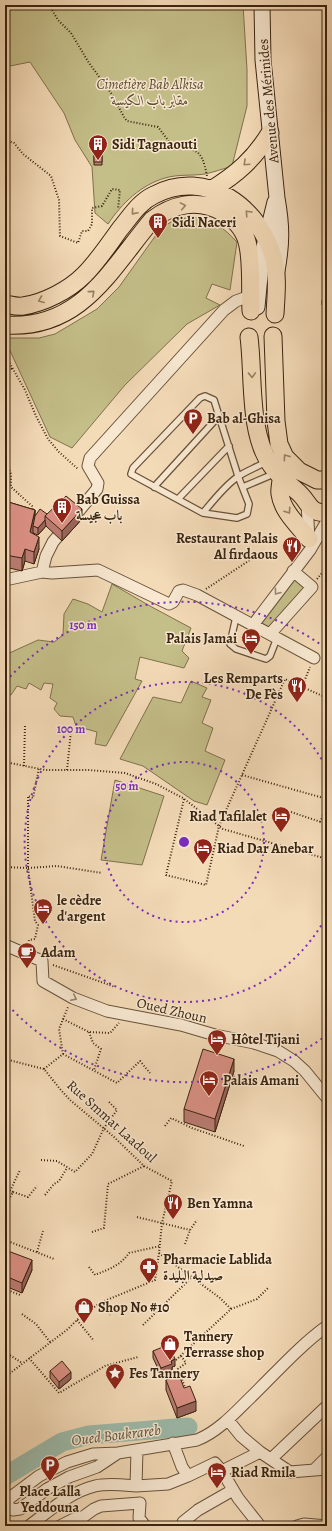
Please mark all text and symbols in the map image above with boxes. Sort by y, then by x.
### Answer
street label: Avenue des Mérinides [254,38,283,165]
park label: Cimetière Bab Alkisa مقابر باب الكيسة [96,75,204,110]
building icon: Sidi Tagnaouti [87,133,109,161]
place label: Sidi Tagnaouti [112,135,197,154]
one-way arrow [243,159,251,166]
one-way arrow [180,202,186,211]
one-way arrow [131,207,138,215]
one-way arrow [245,210,253,218]
building icon: Sidi Naceri [147,211,169,239]
place label: Sidi Naceri [172,213,236,232]
one-way arrow [87,291,94,298]
one-way arrow [38,296,45,304]
one-way arrow [248,372,256,378]
parking icon: Bab al-Ghisa [182,407,204,435]
place label: Bab al-Ghisa [207,409,281,428]
one-way arrow [283,454,291,461]
place label: Bab Guissa باب عجيسة [76,490,140,525]
building icon: Bab Guissa باب عجيسة [51,496,73,524]
one-way arrow [283,507,290,514]
place label: Restaurant Palais Al firdaous [176,529,278,564]
restaurant icon: Restaurant Palais Al firdaous [281,535,303,563]
one-way arrow [275,587,282,594]
text: 150 m [69,617,97,633]
hotel icon: Palais Jamai [240,627,262,655]
place label: Palais Jamai [166,629,237,648]
place label: Les Remparts De Fès [204,669,283,704]
restaurant icon: Les Remparts De Fès [286,675,308,703]
text: 100 m [57,721,85,737]
text: 50 m [115,778,139,794]
hotel icon: Riad Tafilalet [270,805,292,833]
place label: Riad Tafilalet [189,807,267,826]
centre of rings [177,835,191,849]
hotel icon: Riad Dar Anebar [192,837,214,865]
place label: Riad Dar Anebar [217,839,314,858]
place label: le cèdre d'argent [57,891,106,926]
hotel icon: le cèdre d'argent [32,897,54,925]
cafe icon: Adam [16,941,38,969]
place label: Adam [40,943,76,962]
one-way arrow [69,993,77,1001]
street label: Oued Zhoun [135,993,209,1028]
hotel icon: Hôtel Tijani [206,1028,228,1056]
place label: Hôtel Tijani [231,1030,300,1049]
hotel icon: Palais Amani [198,1069,220,1097]
place label: Palais Amani [223,1071,299,1090]
street label: Rue Smmat Laadoul [63,1076,161,1167]
restaurant icon: Ben Yamna [162,1192,184,1220]
place label: Ben Yamna [187,1194,253,1213]
place label: Pharmacie Lablida صيدلية البليدة [163,1250,272,1285]
pharmacy icon: Pharmacie Lablida صيدلية البليدة [138,1256,160,1284]
shop icon: Shop No #10 [73,1296,95,1324]
place label: Shop No #10 [98,1298,169,1317]
place label: Tannery Terrasse shop [184,1327,265,1362]
shop icon: Tannery Terrasse shop [159,1333,181,1361]
place icon: Fes Tannery [104,1362,126,1390]
place label: Fes Tannery [129,1364,200,1383]
water label: Oued Boukrareb [70,1420,162,1450]
parking icon: Place Lalla Yeddouna [39,1454,61,1482]
hotel icon: Riad Rmila [206,1461,228,1489]
place label: Riad Rmila [231,1463,296,1482]
place label: Place Lalla Yeddouna [19,1482,81,1517]

